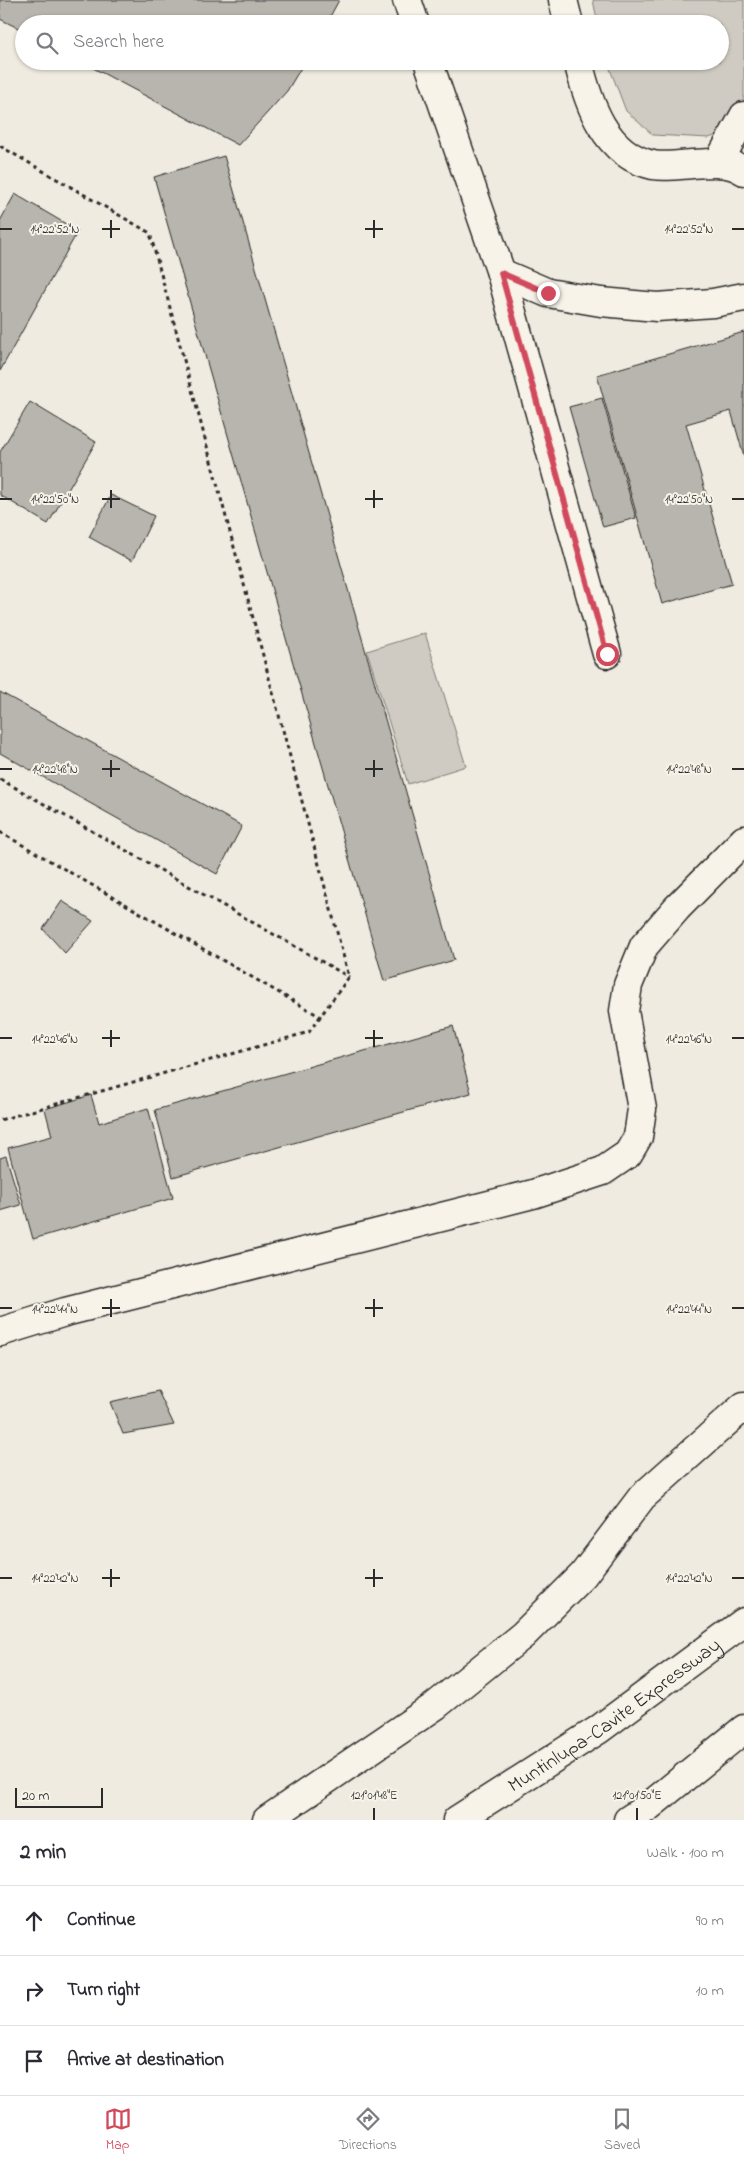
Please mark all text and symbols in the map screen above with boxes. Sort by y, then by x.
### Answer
search box [15,15,729,70]
icon: search [33,29,61,57]
text: Search here [73,29,164,56]
text: 14°22'52"N [31,221,79,239]
text: 14°22'52"N [665,221,713,239]
route end [537,282,560,305]
text: 14°22'50"N [31,491,79,509]
text: 14°22'50"N [665,491,713,509]
route start [596,643,619,666]
text: 14°22'48"N [32,761,78,779]
text: 14°22'48"N [666,761,712,779]
text: 14°22'46"N [32,1031,78,1049]
text: 14°22'46"N [666,1031,712,1049]
text: 14°22'44"N [32,1301,78,1319]
text: 14°22'44"N [666,1301,712,1319]
text: 14°22'42"N [32,1570,78,1588]
text: 14°22'42"N [666,1570,712,1588]
street label: Muntinlupa-Cavite Expressway [503,1632,728,1801]
scale bar [15,1785,102,1808]
text: 20 m [22,1786,49,1807]
text: 121°01'48"E [351,1787,397,1805]
text: 121°01'50"E [612,1787,662,1805]
text: 2 min [20,1838,66,1868]
text: Walk · 100 m [647,1841,724,1865]
icon: ahead [20,1907,48,1935]
text: Continue [67,1907,135,1934]
text: 90 m [696,1909,724,1933]
icon: right [20,1977,48,2005]
text: Turn right [67,1977,140,2004]
text: 10 m [696,1979,724,2003]
icon: arrive [20,2047,48,2075]
text: Arrive at destination [67,2047,224,2074]
tab: Map [104,2105,132,2156]
tab: Directions [339,2105,397,2156]
tab: Saved [604,2105,640,2156]

